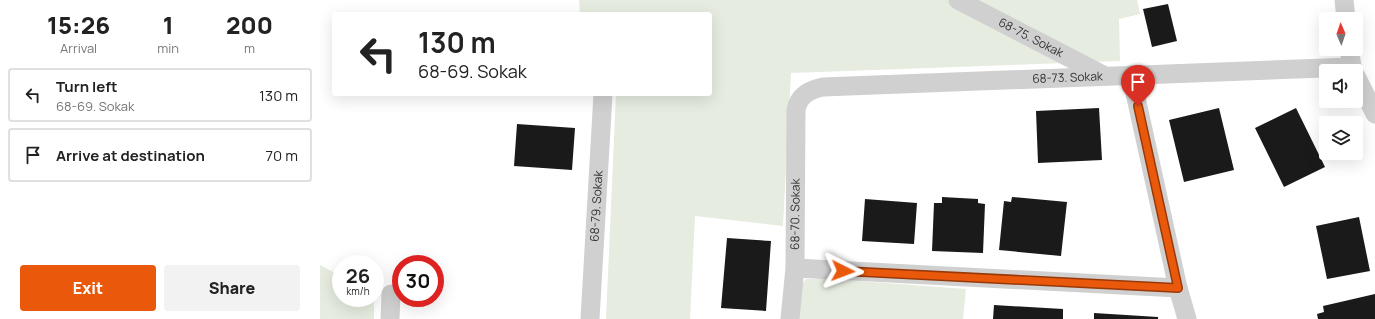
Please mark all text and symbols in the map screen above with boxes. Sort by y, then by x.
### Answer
text: 15:26 [47,8,110,41]
text: 1 [163,8,174,41]
text: 200 [226,8,273,41]
north arrow [1319,12,1363,56]
map controls [1319,12,1363,160]
street label: 68-75. Sokak [996,13,1067,62]
text: 130 m [418,23,496,61]
icon: left [352,28,404,80]
text: Arrival [60,39,97,57]
text: min [157,39,179,57]
text: m [244,39,255,57]
text: 68-69. Sokak [418,59,527,83]
button: sound [1319,64,1363,108]
pin [1121,65,1155,106]
street label: 68-73. Sokak [1032,67,1104,87]
icon: arrive [1127,71,1149,93]
text: Turn left [56,76,118,97]
icon: left [22,84,44,106]
text: 130 m [259,85,298,106]
text: 68-69. Sokak [56,97,135,115]
button: layers [1319,116,1363,160]
icon: arrive [22,144,44,166]
text: Arrive at destination [56,145,205,166]
text: 70 m [266,145,298,166]
street label: 68-79. Sokak [585,169,607,242]
street label: 68-70. Sokak [786,177,804,250]
position arrow [822,250,864,292]
speed limit sign: 30 [392,255,444,307]
text: 26 [346,262,370,289]
button: Exit [20,265,156,311]
button: Share [164,265,300,311]
text: km/h [346,284,370,298]

